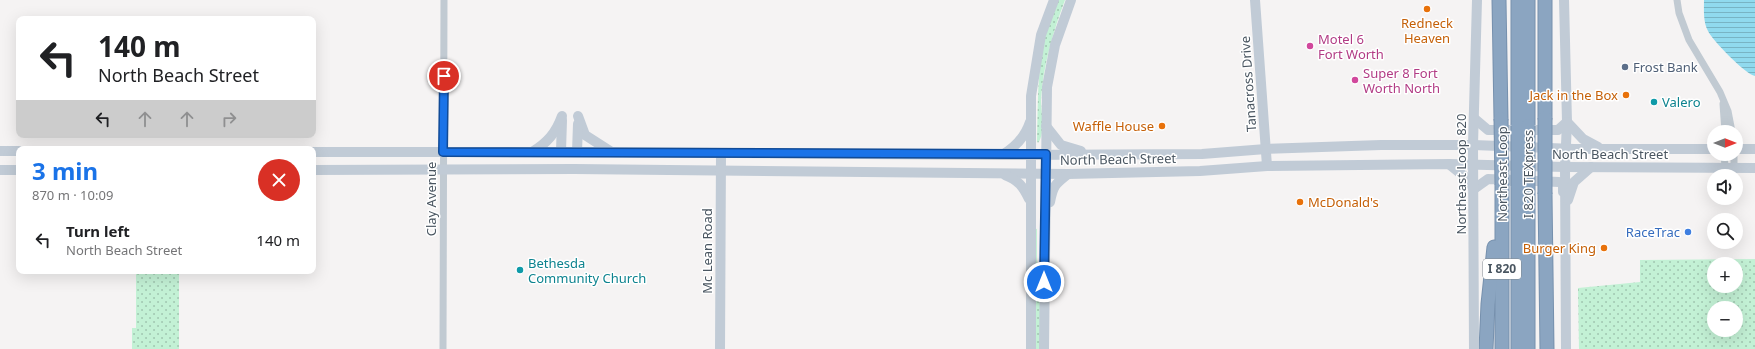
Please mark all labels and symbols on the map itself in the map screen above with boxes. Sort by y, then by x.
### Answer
marker: Redneck Heaven [1422,4,1432,14]
place label: Redneck Heaven [1401,14,1453,47]
place label: Motel 6 Fort Worth [1318,30,1384,63]
street label: Tanacross Drive [1236,35,1260,133]
marker: Motel 6 Fort Worth [1305,41,1315,51]
place label: Frost Bank [1633,58,1698,76]
pin [427,59,461,93]
marker: Frost Bank [1620,62,1630,72]
place label: Super 8 Fort Worth North [1363,64,1440,97]
marker: Super 8 Fort Worth North [1350,75,1360,85]
place label: Jack in the Box [1527,86,1618,104]
marker: Jack in the Box [1621,90,1631,100]
place label: Valero [1662,93,1701,111]
marker: Valero [1649,97,1659,107]
street label: Northeast Loop 820 [1452,114,1470,235]
place label: Waffle House [1073,117,1154,135]
marker: Waffle House [1157,121,1167,131]
north arrow [1707,125,1743,161]
street label: Northeast Loop [1493,126,1511,222]
street label: I 820 TEXpress [1519,130,1537,218]
street label: North Beach Street [1552,145,1668,163]
street label: North Beach Street [1060,149,1177,169]
street label: Clay Avenue [422,162,440,236]
place label: McDonald's [1308,193,1379,211]
marker: McDonald's [1295,197,1305,207]
street label: Mc Lean Road [698,208,716,294]
place label: RaceTrac [1626,223,1680,241]
marker: RaceTrac [1683,227,1693,237]
place label: Burger King [1523,239,1596,257]
marker: Burger King [1599,243,1609,253]
place label: Bethesda Community Church [528,254,646,287]
road number: I 820 [1483,259,1521,279]
position arrow [1023,261,1065,303]
marker: Bethesda Community Church [515,265,525,275]

